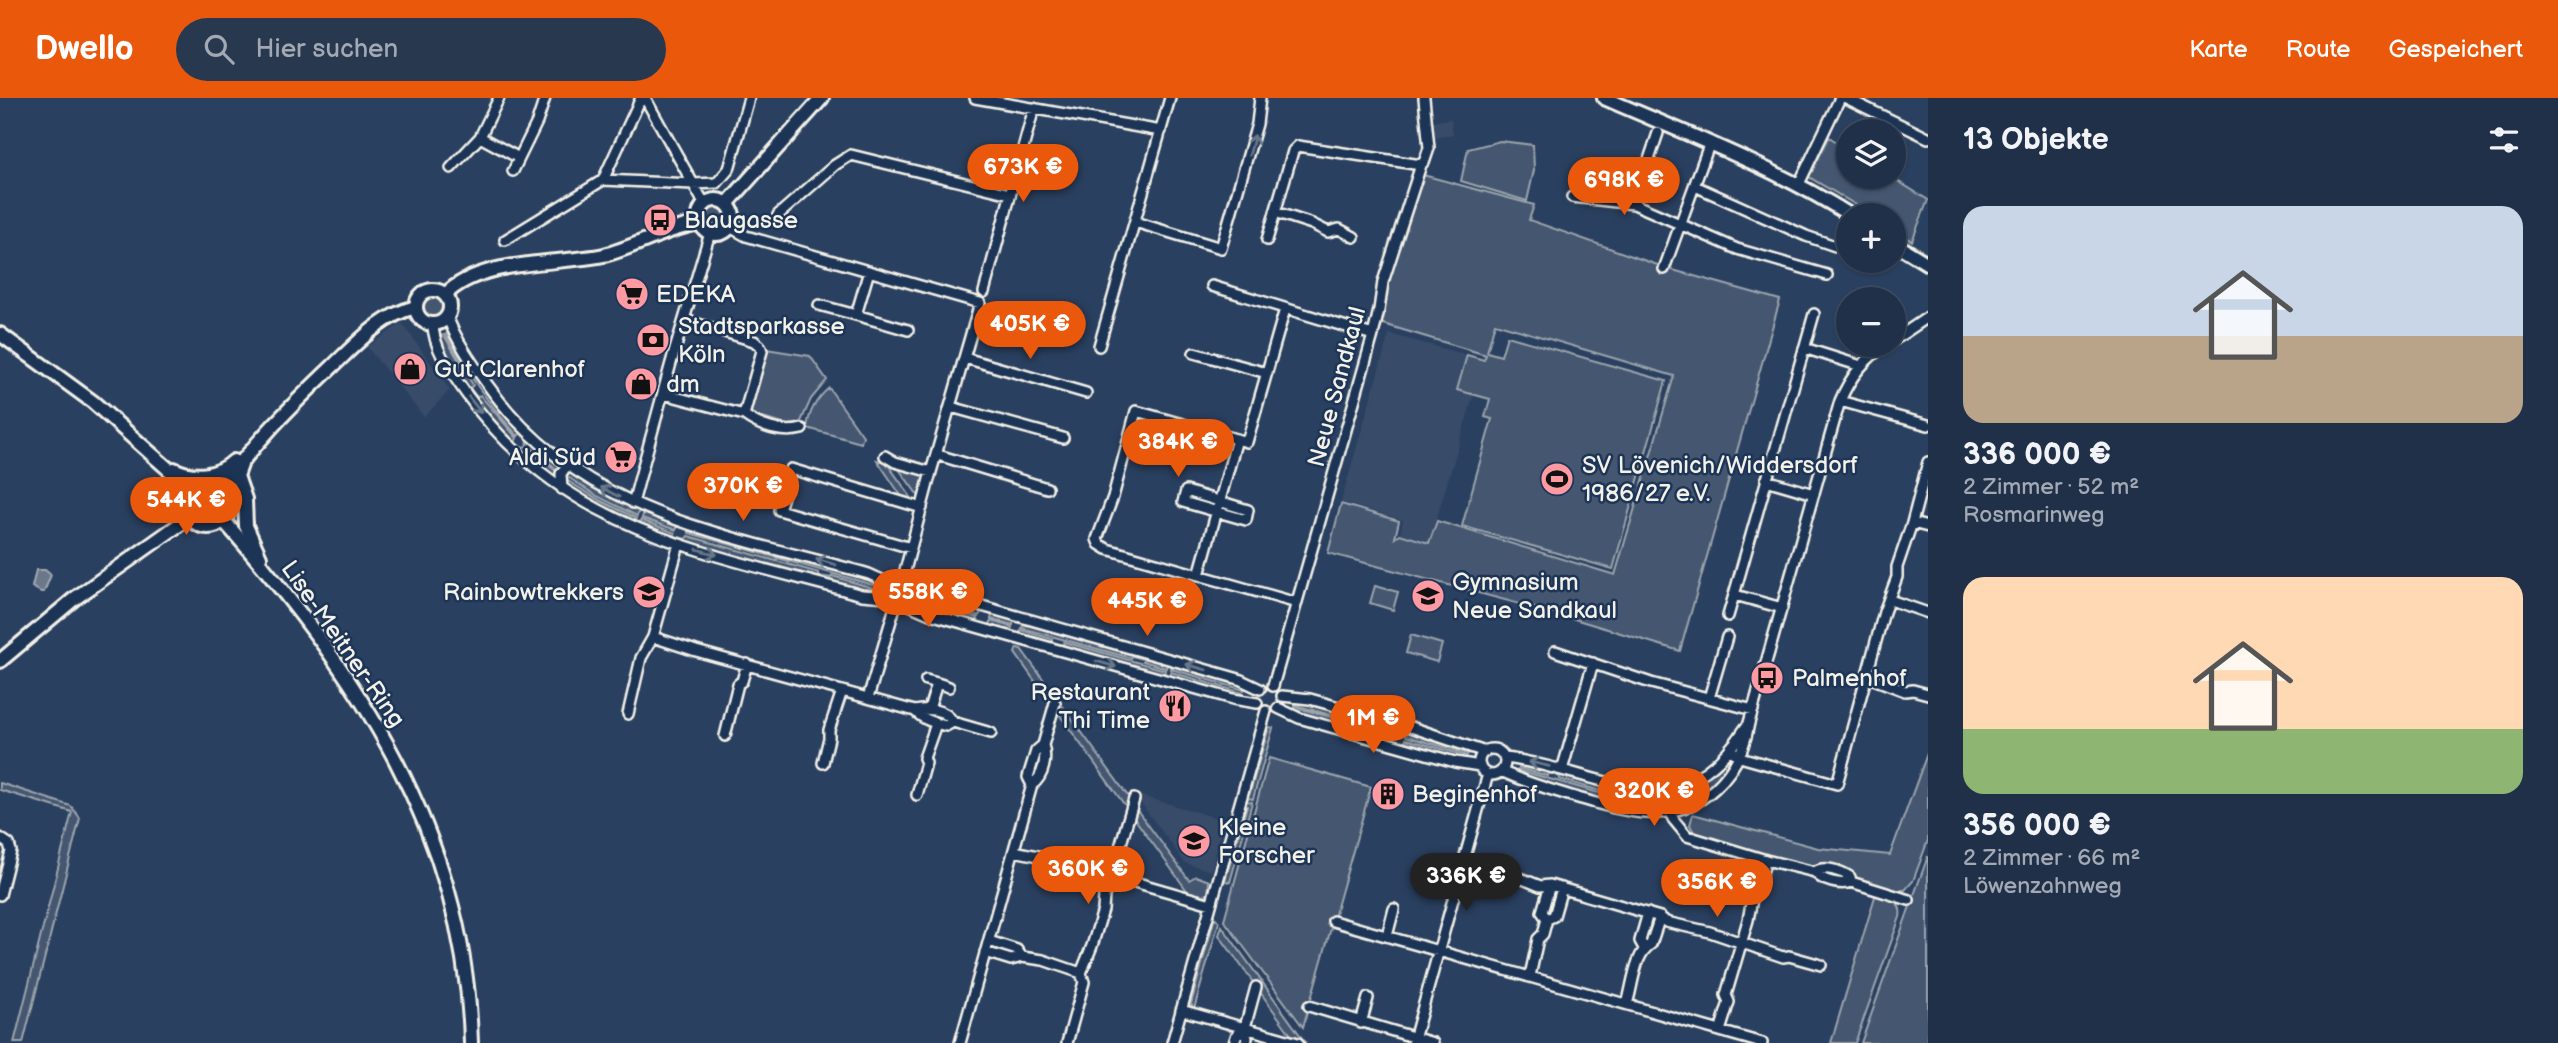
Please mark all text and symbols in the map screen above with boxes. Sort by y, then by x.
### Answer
search box [176,18,666,81]
text: Dwello [35,29,134,69]
icon: search [200,30,238,68]
text: Hier suchen [256,34,398,65]
text: Karte [2189,35,2248,64]
text: Route [2286,35,2351,64]
text: Gespeichert [2389,35,2523,64]
map controls [1836,119,1906,357]
button: layers [1836,119,1906,189]
icon: filters [2485,121,2523,159]
text: 13 Objekte [1963,122,2109,158]
one-way arrow [1246,135,1259,157]
pin: 673K € [966,144,1080,204]
text: 673K € [983,153,1063,181]
pin: 698K € [1567,158,1681,217]
text: 698K € [1584,166,1664,194]
bus stop icon: Blaugasse [641,201,679,239]
button: + [1836,203,1906,273]
place label: Blaugasse [684,206,798,235]
icon: home [2180,252,2306,378]
supermarket icon: EDEKA [613,275,651,313]
place label: EDEKA [656,280,736,309]
button: − [1836,287,1906,357]
pin: 405K € [973,302,1087,361]
street label: Neue Sandkaul [1302,304,1372,470]
text: 405K € [990,310,1070,338]
place label: Stadtsparkasse Köln [678,312,845,369]
bank icon: Stadtsparkasse Köln [634,321,672,359]
shop icon: Gut Clarenhof [391,350,429,388]
place label: Gut Clarenhof [434,355,586,384]
shop icon: dm [622,365,660,403]
place label: dm [666,370,700,399]
one-way arrow [467,395,482,414]
pin: 384K € [1121,420,1235,479]
text: 384K € [1138,428,1218,456]
text: 336 000 € [1963,437,2111,473]
supermarket icon: Aldi Süd [602,438,640,476]
place label: Aldi Süd [509,443,596,472]
place label: SV Lövenich/Widdersdorf 1986/27 e.V. [1582,451,1858,508]
sports icon: SV Lövenich/Widdersdorf 1986/27 e.V. [1538,460,1576,498]
pin: 370K € [686,464,800,523]
text: 370K € [703,472,783,500]
text: 2 Zimmer · 52 m² [1963,473,2139,501]
pin: 544K € [129,478,243,537]
one-way arrow [600,485,621,498]
text: 544K € [146,486,226,514]
text: Rosmarinweg [1963,501,2105,529]
one-way arrow [696,546,718,559]
street label: Lise-Meitner-Ring [275,555,411,733]
one-way arrow [815,555,837,568]
place label: Gymnasium Neue Sandkaul [1452,568,1617,625]
pin: 558K € [871,570,985,629]
school or university icon: Rainbowtrekkers [630,573,668,611]
school or university icon: Gymnasium Neue Sandkaul [1409,577,1447,615]
place label: Rainbowtrekkers [443,578,624,607]
text: 558K € [888,578,968,606]
pin: 445K € [1090,578,1204,638]
text: 445K € [1107,587,1187,615]
icon: home [2180,623,2306,749]
one-way arrow [1094,658,1117,671]
bus stop icon: Palmenhof [1748,659,1786,697]
one-way arrow [1185,660,1208,673]
place label: Palmenhof [1792,664,1907,693]
place label: Restaurant Thi Time [1031,678,1151,735]
restaurant icon: Restaurant Thi Time [1156,687,1194,725]
pin: 1M € [1332,696,1414,755]
text: 1M € [1346,704,1400,732]
one-way arrow [1528,757,1551,770]
pin: 320K € [1597,768,1711,828]
building icon: Beginenhof [1369,775,1407,813]
text: 320K € [1614,777,1694,805]
place label: Beginenhof [1412,780,1538,809]
text: 356 000 € [1963,808,2111,844]
place label: Kleine Forscher [1218,813,1315,870]
school or university icon: Kleine Forscher [1175,822,1213,860]
text: 2 Zimmer · 66 m² [1963,844,2141,872]
pin: 360K € [1031,846,1145,906]
pin: 336K € [1409,854,1523,913]
text: 360K € [1048,855,1128,883]
pin: 356K € [1660,860,1774,919]
text: 336K € [1426,862,1506,890]
text: 356K € [1677,868,1757,896]
text: Löwenzahnweg [1963,872,2122,900]

